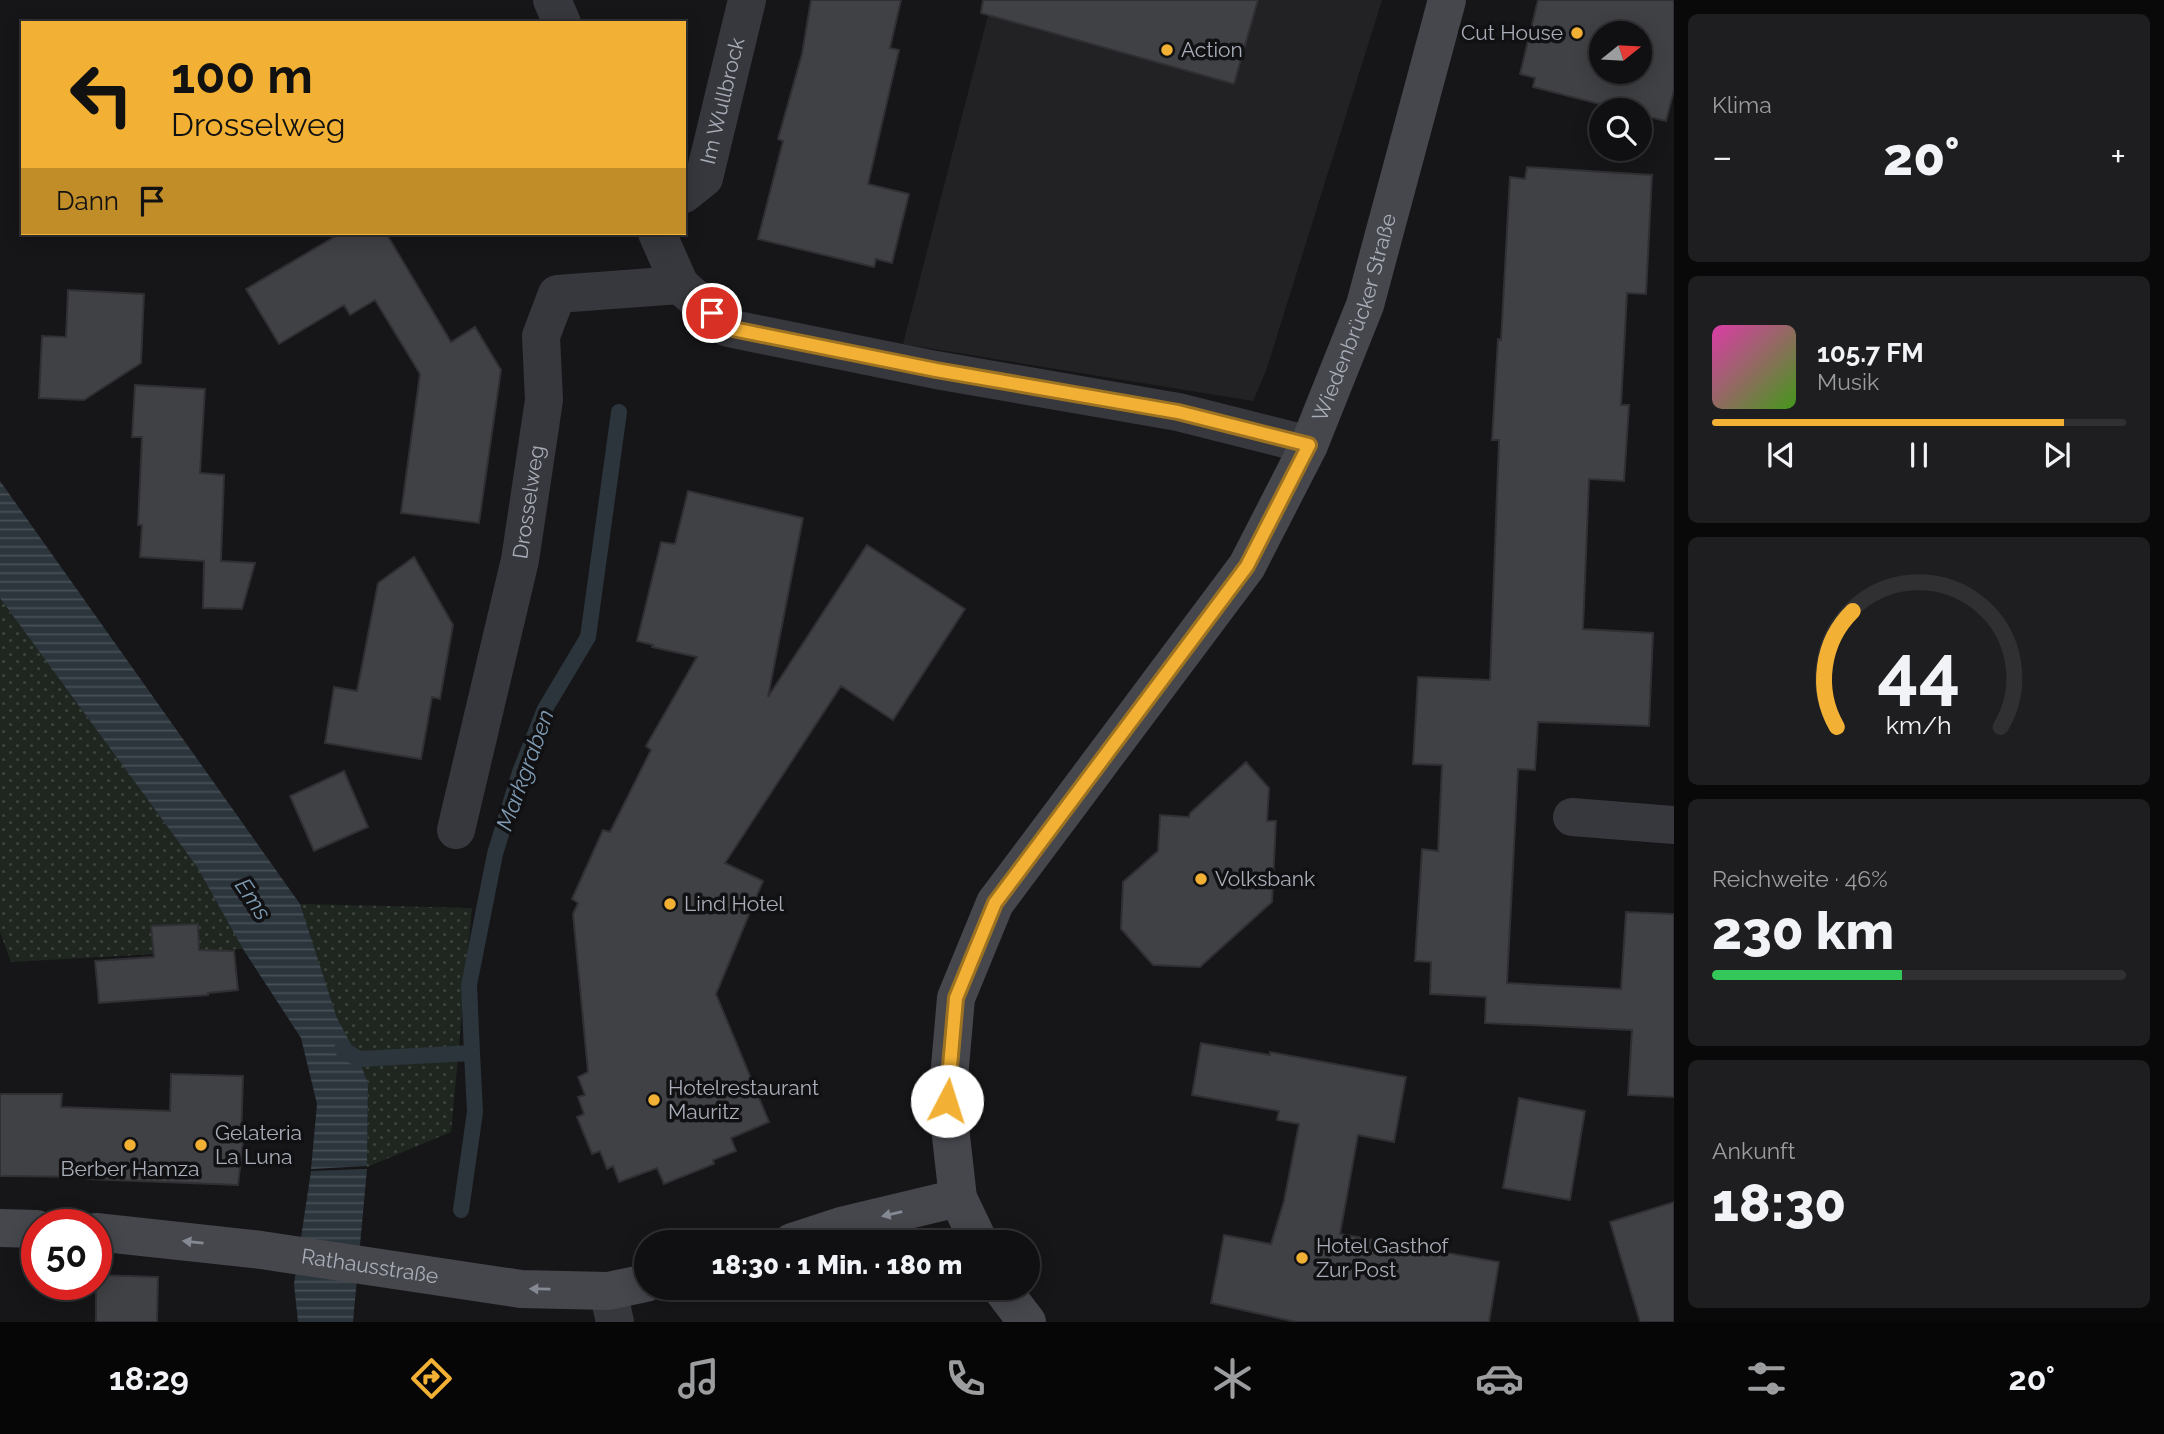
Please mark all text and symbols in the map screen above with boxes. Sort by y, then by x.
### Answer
place label: Cut House [1461,20,1563,45]
north arrow [1589,21,1652,84]
map controls [1589,21,1652,161]
marker: Cut House [1569,25,1585,41]
street label: Im Wullbrock [695,35,750,167]
place label: Action [1181,37,1243,62]
marker: Action [1159,42,1175,58]
text: 100 m [171,47,313,104]
icon: left [56,49,147,140]
text: Klima [1712,91,1772,118]
button: search [1589,98,1652,161]
text: Drosselweg [171,106,346,143]
text: 20° [1883,126,1960,187]
text: − [1712,134,1732,179]
text: + [2110,134,2126,179]
icon: arrive [133,182,171,220]
text: Dann [56,186,119,216]
street label: Wiedenbrücker Straße [1307,211,1401,425]
pin [682,283,742,343]
icon: arrive [693,294,731,332]
text: 105.7 FM [1817,338,1924,368]
text: Musik [1817,368,1879,395]
icon: previous [1762,436,1800,474]
icon: pause [1900,436,1938,474]
icon: next [2038,436,2076,474]
street label: Drosselweg [507,444,549,561]
text: 44 [1877,629,1961,714]
water label: Markgraben [490,706,559,834]
text: km/h [1886,710,1952,740]
text: Reichweite · 46% [1712,865,1888,892]
place label: Volksbank [1215,866,1315,891]
marker: Volksbank [1193,871,1209,887]
water label: Ems [230,873,277,925]
place label: Lind Hotel [684,891,784,916]
marker: Lind Hotel [662,896,678,912]
text: 230 km [1712,900,1894,961]
position arrow [910,1064,984,1138]
place label: Hotelrestaurant Mauritz [668,1075,819,1124]
marker: Hotelrestaurant Mauritz [646,1092,662,1108]
place label: Gelateria La Luna [215,1120,302,1169]
marker: Berber Hamza [122,1137,138,1153]
marker: Gelateria La Luna [193,1137,209,1153]
text: Ankunft [1712,1137,1795,1164]
place label: Berber Hamza [60,1156,200,1181]
text: 18:30 [1712,1172,1846,1233]
speed limit sign: 50 [21,1209,112,1300]
one-way arrow [880,1209,902,1220]
place label: Hotel Gasthof Zur Post [1316,1233,1449,1282]
one-way arrow [182,1237,204,1248]
street label: Rathausstraße [300,1243,440,1288]
text: 18:30 · 1 Min. · 180 m [712,1250,962,1280]
marker: Hotel Gasthof Zur Post [1294,1250,1310,1266]
one-way arrow [529,1283,551,1295]
icon: directions [407,1354,456,1403]
icon: music [674,1354,723,1403]
icon: phone [941,1354,990,1403]
icon: climate [1208,1354,1257,1403]
icon: car [1475,1354,1524,1403]
icon: filters [1742,1354,1791,1403]
text: 18:29 [109,1360,189,1397]
text: 20° [2009,1360,2055,1397]

